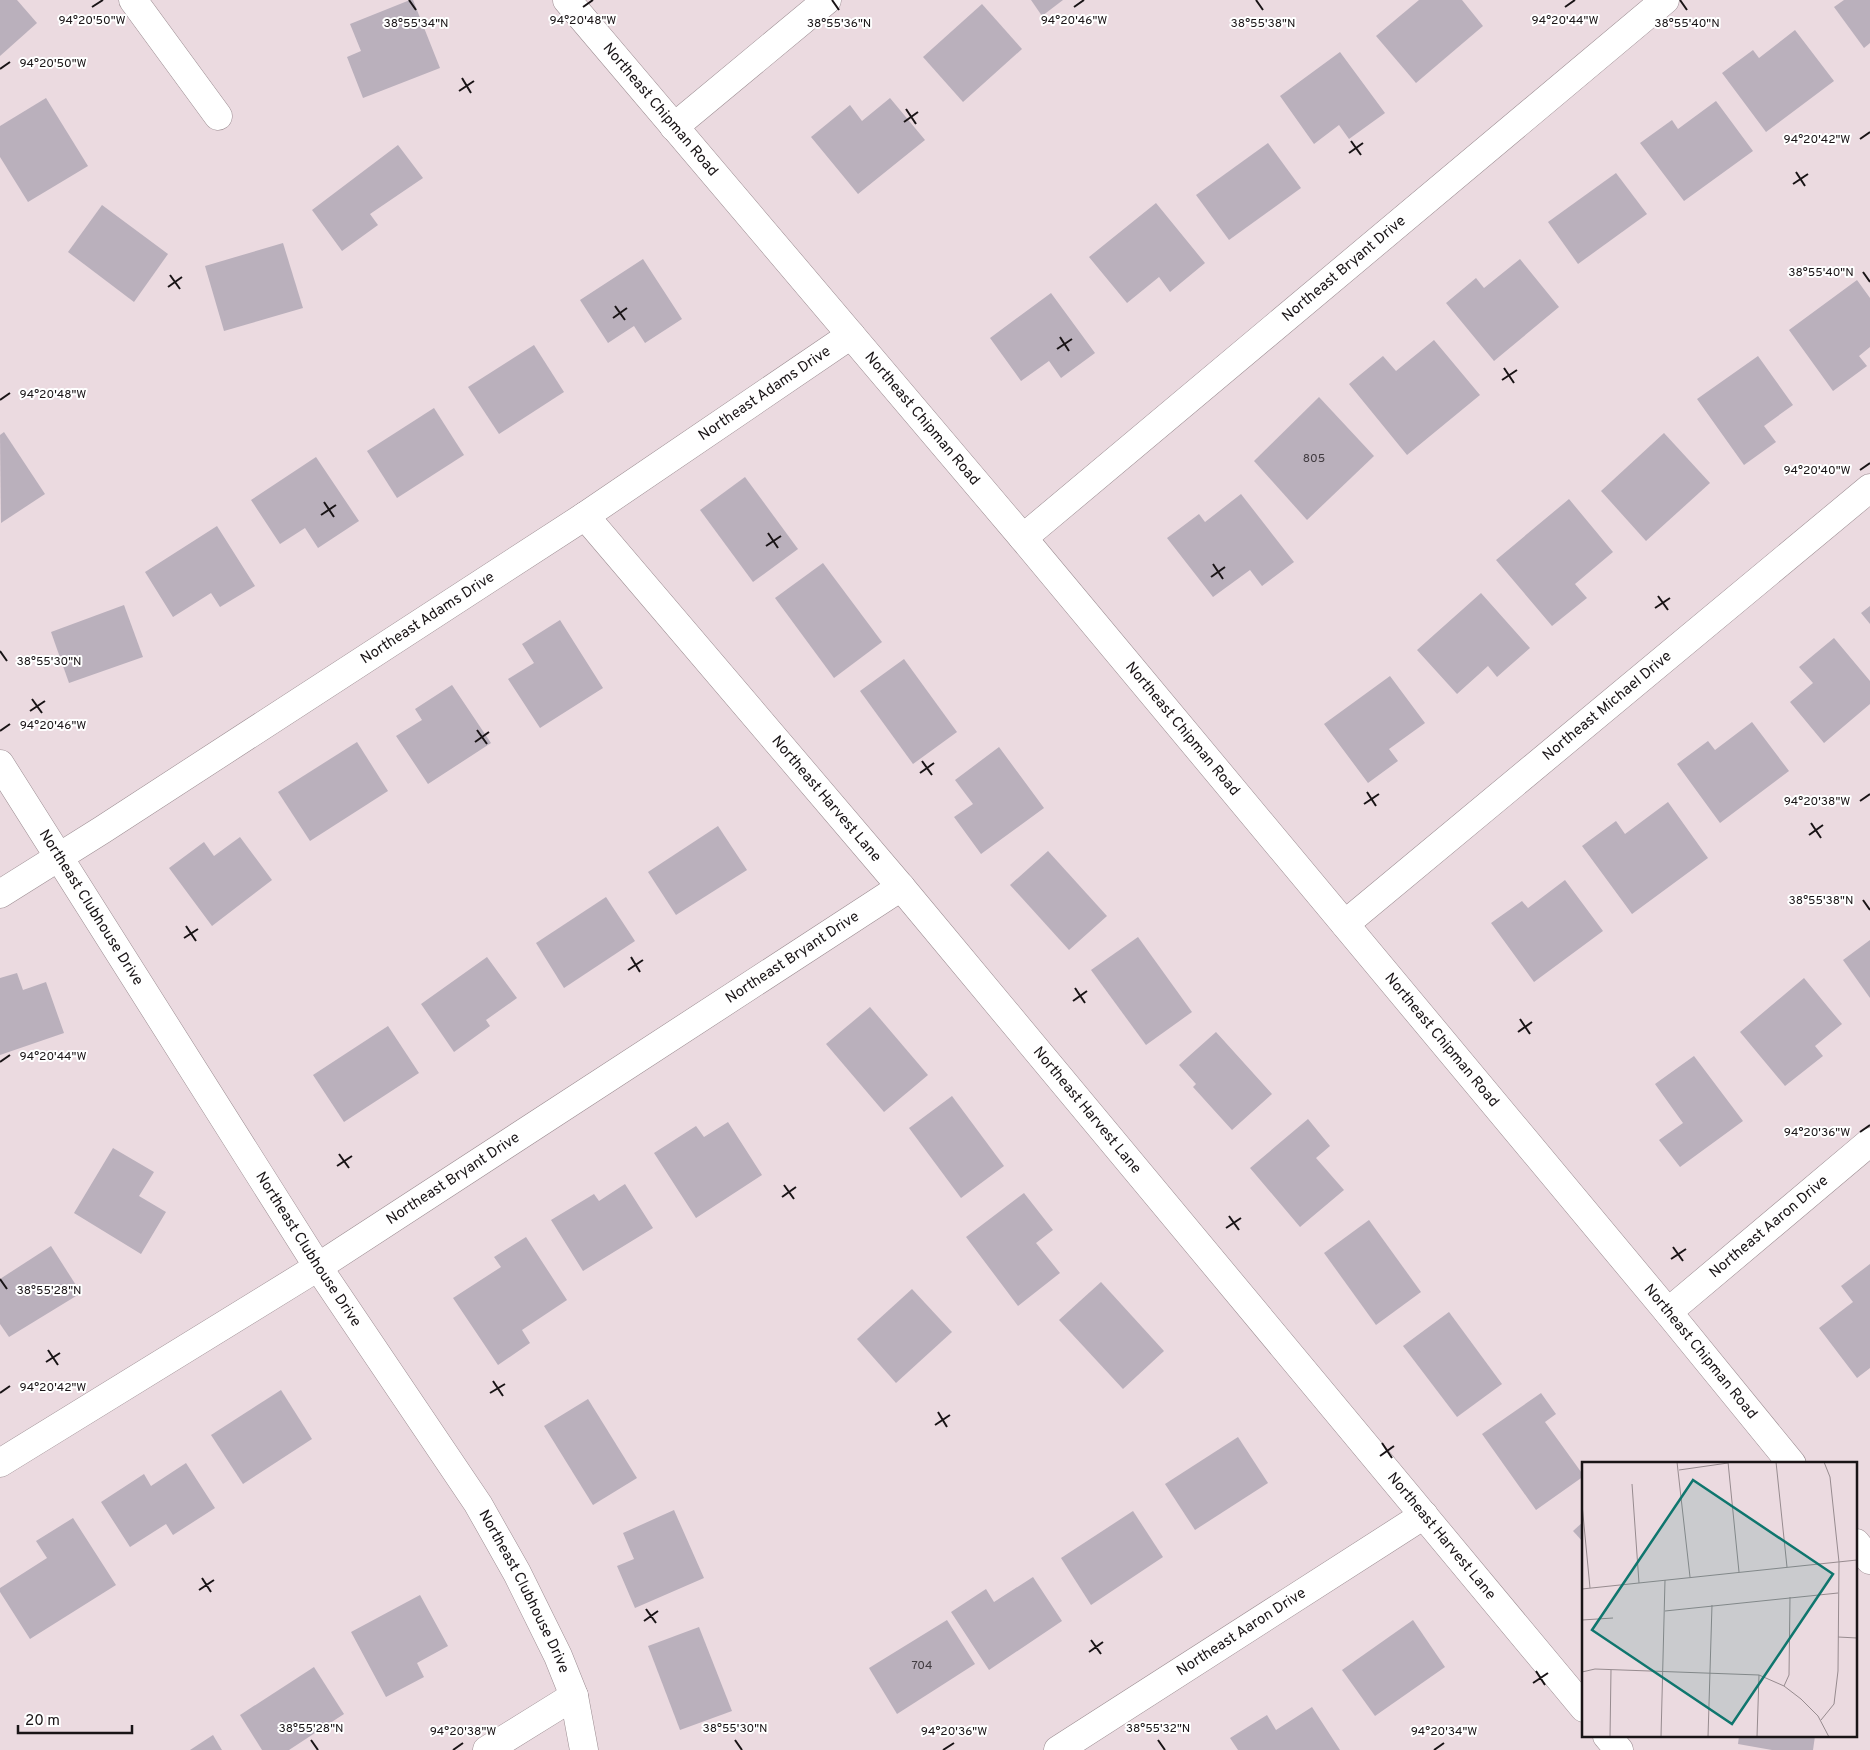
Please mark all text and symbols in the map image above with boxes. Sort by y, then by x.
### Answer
text: 94°20'50"W [58,13,126,29]
text: 94°20'48"W [550,13,616,29]
text: 94°20'46"W [1041,13,1107,29]
text: 94°20'44"W [1532,13,1598,29]
text: 38°55'34"N [384,16,448,32]
text: 38°55'36"N [807,16,871,32]
text: 38°55'38"N [1231,16,1295,32]
text: 38°55'40"N [1654,16,1720,32]
street label: Northeast Chipman Road [598,39,722,180]
text: 94°20'50"W [19,56,87,72]
text: 94°20'42"W [1784,132,1850,148]
street label: Northeast Bryant Drive [1278,212,1410,326]
text: 38°55'40"N [1788,265,1854,281]
street label: Northeast Adams Drive [695,342,835,445]
street label: Northeast Chipman Road [860,348,984,489]
text: 94°20'48"W [20,387,86,403]
house number: 805 [1303,451,1325,467]
text: 94°20'40"W [1783,463,1851,479]
street label: Northeast Adams Drive [357,568,498,669]
street label: Northeast Michael Drive [1539,647,1676,765]
text: 38°55'30"N [16,654,82,670]
street label: Northeast Chipman Road [1121,658,1244,800]
text: 94°20'46"W [20,718,86,734]
street label: Northeast Harvest Lane [767,732,885,866]
text: 94°20'38"W [1784,794,1850,810]
street label: Northeast Clubhouse Drive [34,826,147,989]
text: 38°55'38"N [1789,893,1853,909]
street label: Northeast Bryant Drive [722,907,863,1008]
street label: Northeast Chipman Road [1380,969,1503,1111]
street label: Northeast Harvest Lane [1028,1043,1145,1178]
text: 94°20'44"W [20,1049,86,1065]
text: 94°20'36"W [1784,1125,1850,1141]
street label: Northeast Bryant Drive [383,1128,524,1229]
street label: Northeast Clubhouse Drive [251,1168,365,1331]
street label: Northeast Aaron Drive [1705,1171,1832,1283]
street label: Northeast Chipman Road [1639,1280,1761,1423]
text: 38°55'28"N [17,1283,81,1299]
text: 94°20'42"W [20,1380,86,1396]
inset map [1582,1462,1858,1738]
street label: Northeast Harvest Lane [1383,1469,1500,1604]
street label: Northeast Clubhouse Drive [474,1507,573,1676]
street label: Northeast Aaron Drive [1173,1584,1310,1681]
house number: 704 [911,1658,933,1674]
scale bar [18,1702,131,1734]
text: 20 m [25,1712,60,1731]
text: 38°55'28"N [279,1721,343,1737]
text: 38°55'30"N [702,1721,768,1737]
text: 38°55'32"N [1126,1721,1190,1737]
text: 94°20'38"W [430,1724,496,1740]
text: 94°20'36"W [921,1724,987,1740]
text: 94°20'34"W [1411,1724,1477,1740]

